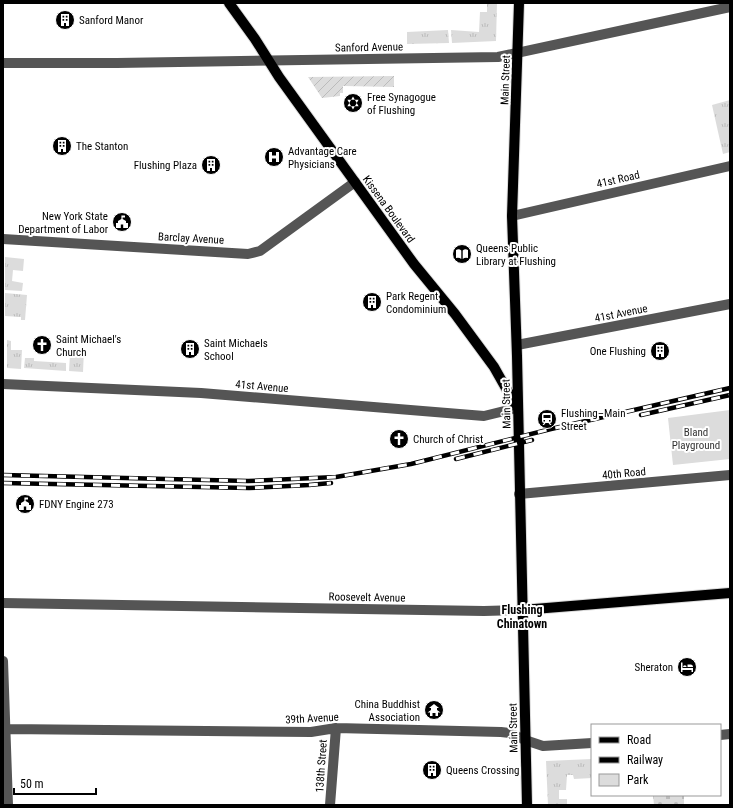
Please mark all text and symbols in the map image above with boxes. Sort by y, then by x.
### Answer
building icon: Sanford Manor [54,9,76,31]
place label: Sanford Manor [79,14,144,27]
street label: Sanford Avenue [335,40,403,55]
street label: Main Street [498,55,513,105]
place label: Free Synagogue of Flushing [367,91,436,117]
synagogue icon: Free Synagogue of Flushing [342,92,364,114]
building icon: The Stanton [51,135,73,157]
place label: The Stanton [76,140,128,153]
place label: Advantage Care Physicians [288,145,357,171]
hospital icon: Advantage Care Physicians [263,146,285,168]
building icon: Flushing Plaza [200,154,222,176]
place label: Flushing Plaza [134,159,197,172]
street label: 41st Road [595,168,641,191]
street label: Kissena Boulevard [360,173,417,245]
place label: New York State Department of Labor [18,210,109,236]
public building icon: New York State Department of Labor [111,211,133,233]
street label: Barclay Avenue [158,230,224,247]
place label: Queens Public Library at Flushing [476,242,556,268]
library icon: Queens Public Library at Flushing [451,243,473,265]
place label: Park Regent Condominium [386,290,446,316]
building icon: Park Regent Condominium [361,291,383,313]
street label: 41st Avenue [594,302,649,325]
place label: Saint Michael's Church [56,333,121,359]
church icon: Saint Michael's Church [31,334,53,356]
place label: Saint Michaels School [204,337,268,363]
building icon: Saint Michaels School [179,338,201,360]
building icon: One Flushing [649,340,671,362]
place label: One Flushing [590,345,646,358]
street label: 41st Avenue [235,378,289,395]
street label: Main Street [500,379,513,429]
place label: Flushing–Main Street [561,407,625,433]
station icon: Flushing–Main Street [536,408,558,430]
park label: Bland Playground [672,426,720,452]
church icon: Church of Christ [388,428,410,450]
place label: Church of Christ [413,433,483,446]
street label: 40th Road [602,465,647,482]
public building icon: FDNY Engine 273 [14,493,36,515]
place label: FDNY Engine 273 [39,498,114,511]
street label: Roosevelt Avenue [329,590,405,605]
district label: Flushing Chinatown [497,603,547,631]
hotel icon: Sheraton [676,656,698,678]
place label: Sheraton [634,661,673,674]
place label: China Buddhist Association [354,698,420,724]
temple icon: China Buddhist Association [423,699,445,721]
street label: Main Street [507,703,520,753]
street label: 39th Avenue [285,711,339,726]
legend [591,724,721,796]
text: Road [627,733,651,747]
street label: 138th Street [313,739,330,793]
text: Railway [627,753,663,767]
building icon: Queens Crossing [421,759,443,781]
place label: Queens Crossing [446,764,519,777]
scale bar [14,770,96,796]
text: Park [627,773,649,787]
text: 50 m [20,777,44,791]

